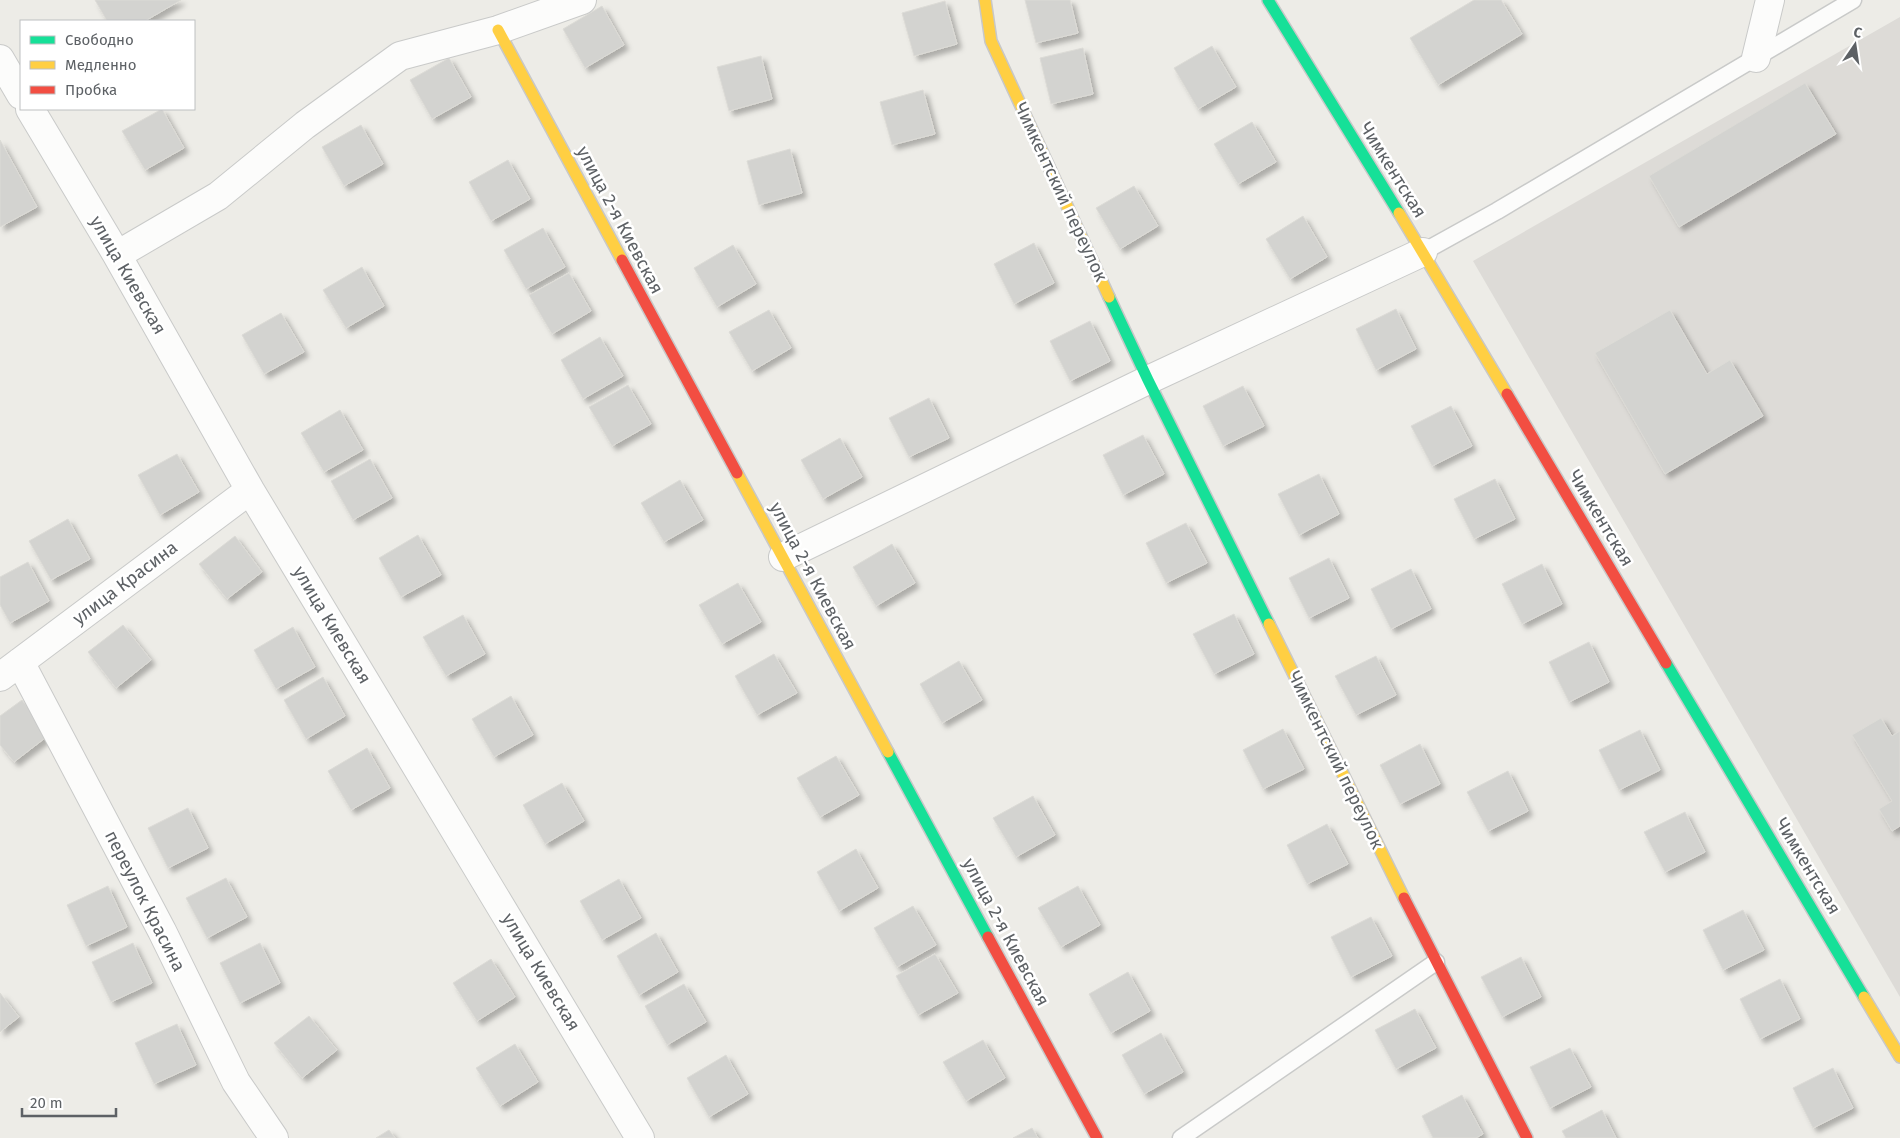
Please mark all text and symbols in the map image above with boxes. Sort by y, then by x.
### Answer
legend [20,20,195,110]
north arrow [1830,20,1880,70]
text: С [1852,24,1864,42]
text: Свободно [65,31,134,49]
text: Медленно [65,56,137,74]
text: Пробка [65,81,117,99]
street label: Чимкентский переулок [1010,99,1113,286]
street label: Чимкентская [1355,118,1431,222]
street label: улица 2-я Киевская [572,142,668,298]
street label: улица Киевская [85,212,171,338]
street label: Чимкентская [1564,466,1638,570]
street label: улица 2-я Киевская [765,498,861,654]
street label: улица Красина [68,536,182,630]
street label: улица Киевская [288,562,376,688]
street label: Чимкентский переулок [1283,667,1389,853]
street label: Чимкентская [1771,814,1845,918]
street label: переулок Красина [100,827,190,975]
street label: улица 2-я Киевская [958,854,1054,1010]
street label: улица Киевская [497,909,585,1035]
scale bar [22,1086,116,1118]
text: 20 m [30,1094,63,1112]

